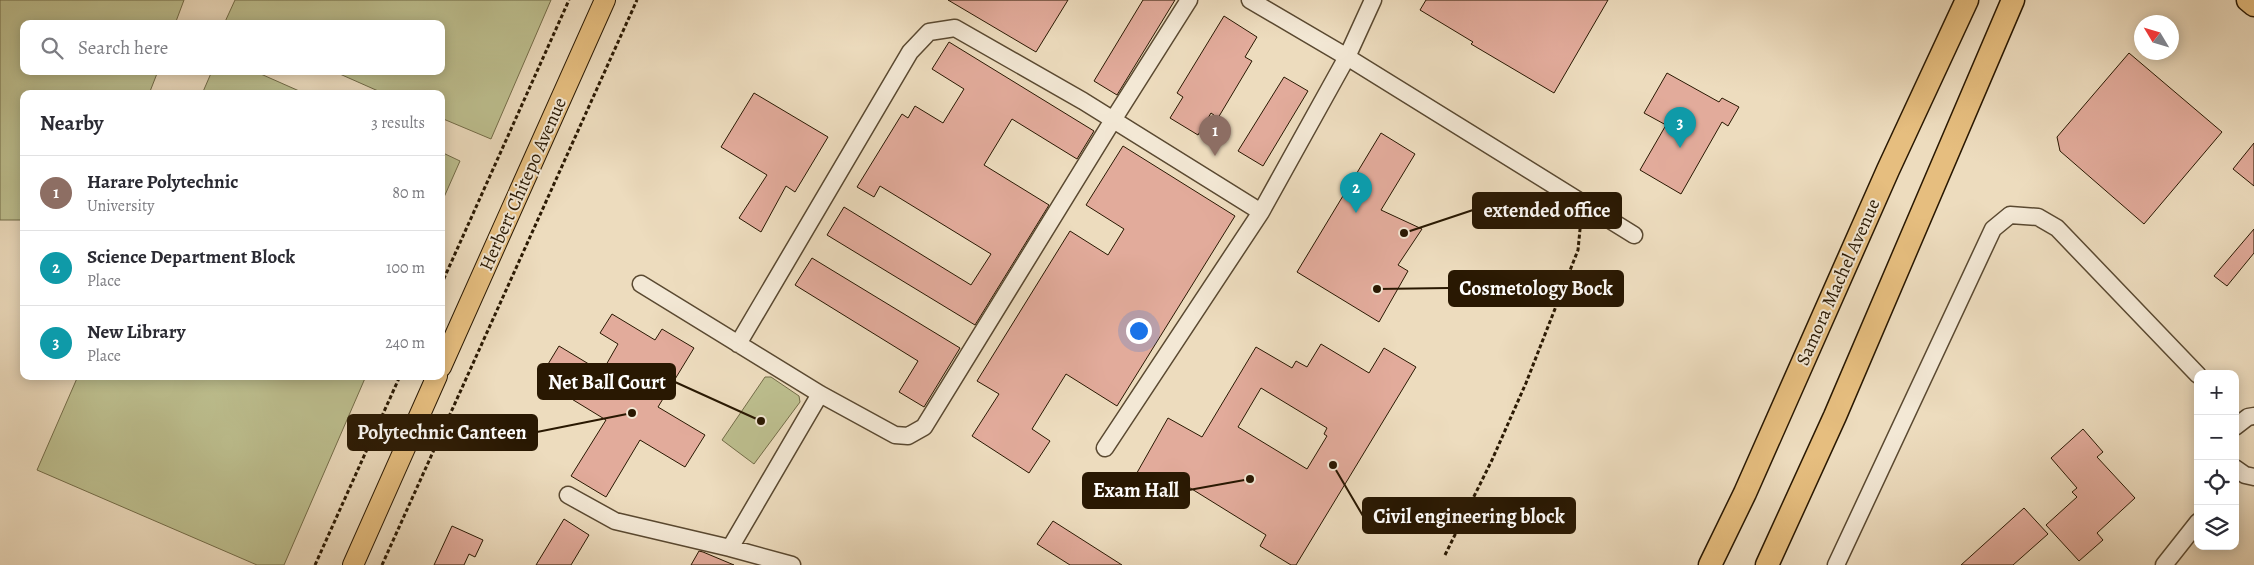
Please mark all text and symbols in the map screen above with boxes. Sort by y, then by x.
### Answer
north arrow [2134,15,2179,60]
search box [20,20,445,75]
icon: search [38,34,66,62]
text: Search here [78,35,168,61]
street label: Herbert Chitepo Avenue [473,93,573,275]
pin: 3 [1664,107,1696,148]
text: Nearby [40,109,103,137]
text: 3 results [371,112,425,134]
pin: 1 [1199,115,1231,156]
text: Harare Polytechnic [87,169,238,195]
pin: 2 [1340,172,1372,213]
text: 1 [53,182,59,204]
text: 80 m [392,182,425,204]
callout: extended office [1473,193,1621,228]
text: University [87,195,154,217]
street label: Samora Machel Avenue [1790,195,1886,369]
text: extended office [1483,197,1611,224]
text: Science Department Block [87,244,295,270]
text: 2 [52,257,60,279]
text: 100 m [386,257,425,279]
text: Place [87,270,121,292]
callout: Cosmetology Bock [1449,271,1623,306]
text: Cosmetology Bock [1459,275,1613,302]
your location [1126,318,1152,344]
text: New Library [87,319,186,345]
text: 3 [53,332,59,354]
text: 240 m [385,332,425,354]
text: Place [87,345,121,367]
callout: Net Ball Court [538,364,675,399]
text: Net Ball Court [548,369,666,396]
map controls [2194,370,2239,550]
button: + [2194,370,2239,415]
callout: Polytechnic Canteen [348,415,537,450]
button: − [2194,415,2239,460]
text: Polytechnic Canteen [357,419,527,446]
button: locate [2194,460,2239,505]
callout: Exam Hall [1083,473,1189,508]
text: Exam Hall [1093,477,1180,504]
callout: Civil engineering block [1363,498,1575,533]
text: Civil engineering block [1373,503,1565,530]
button: layers [2194,505,2239,550]

